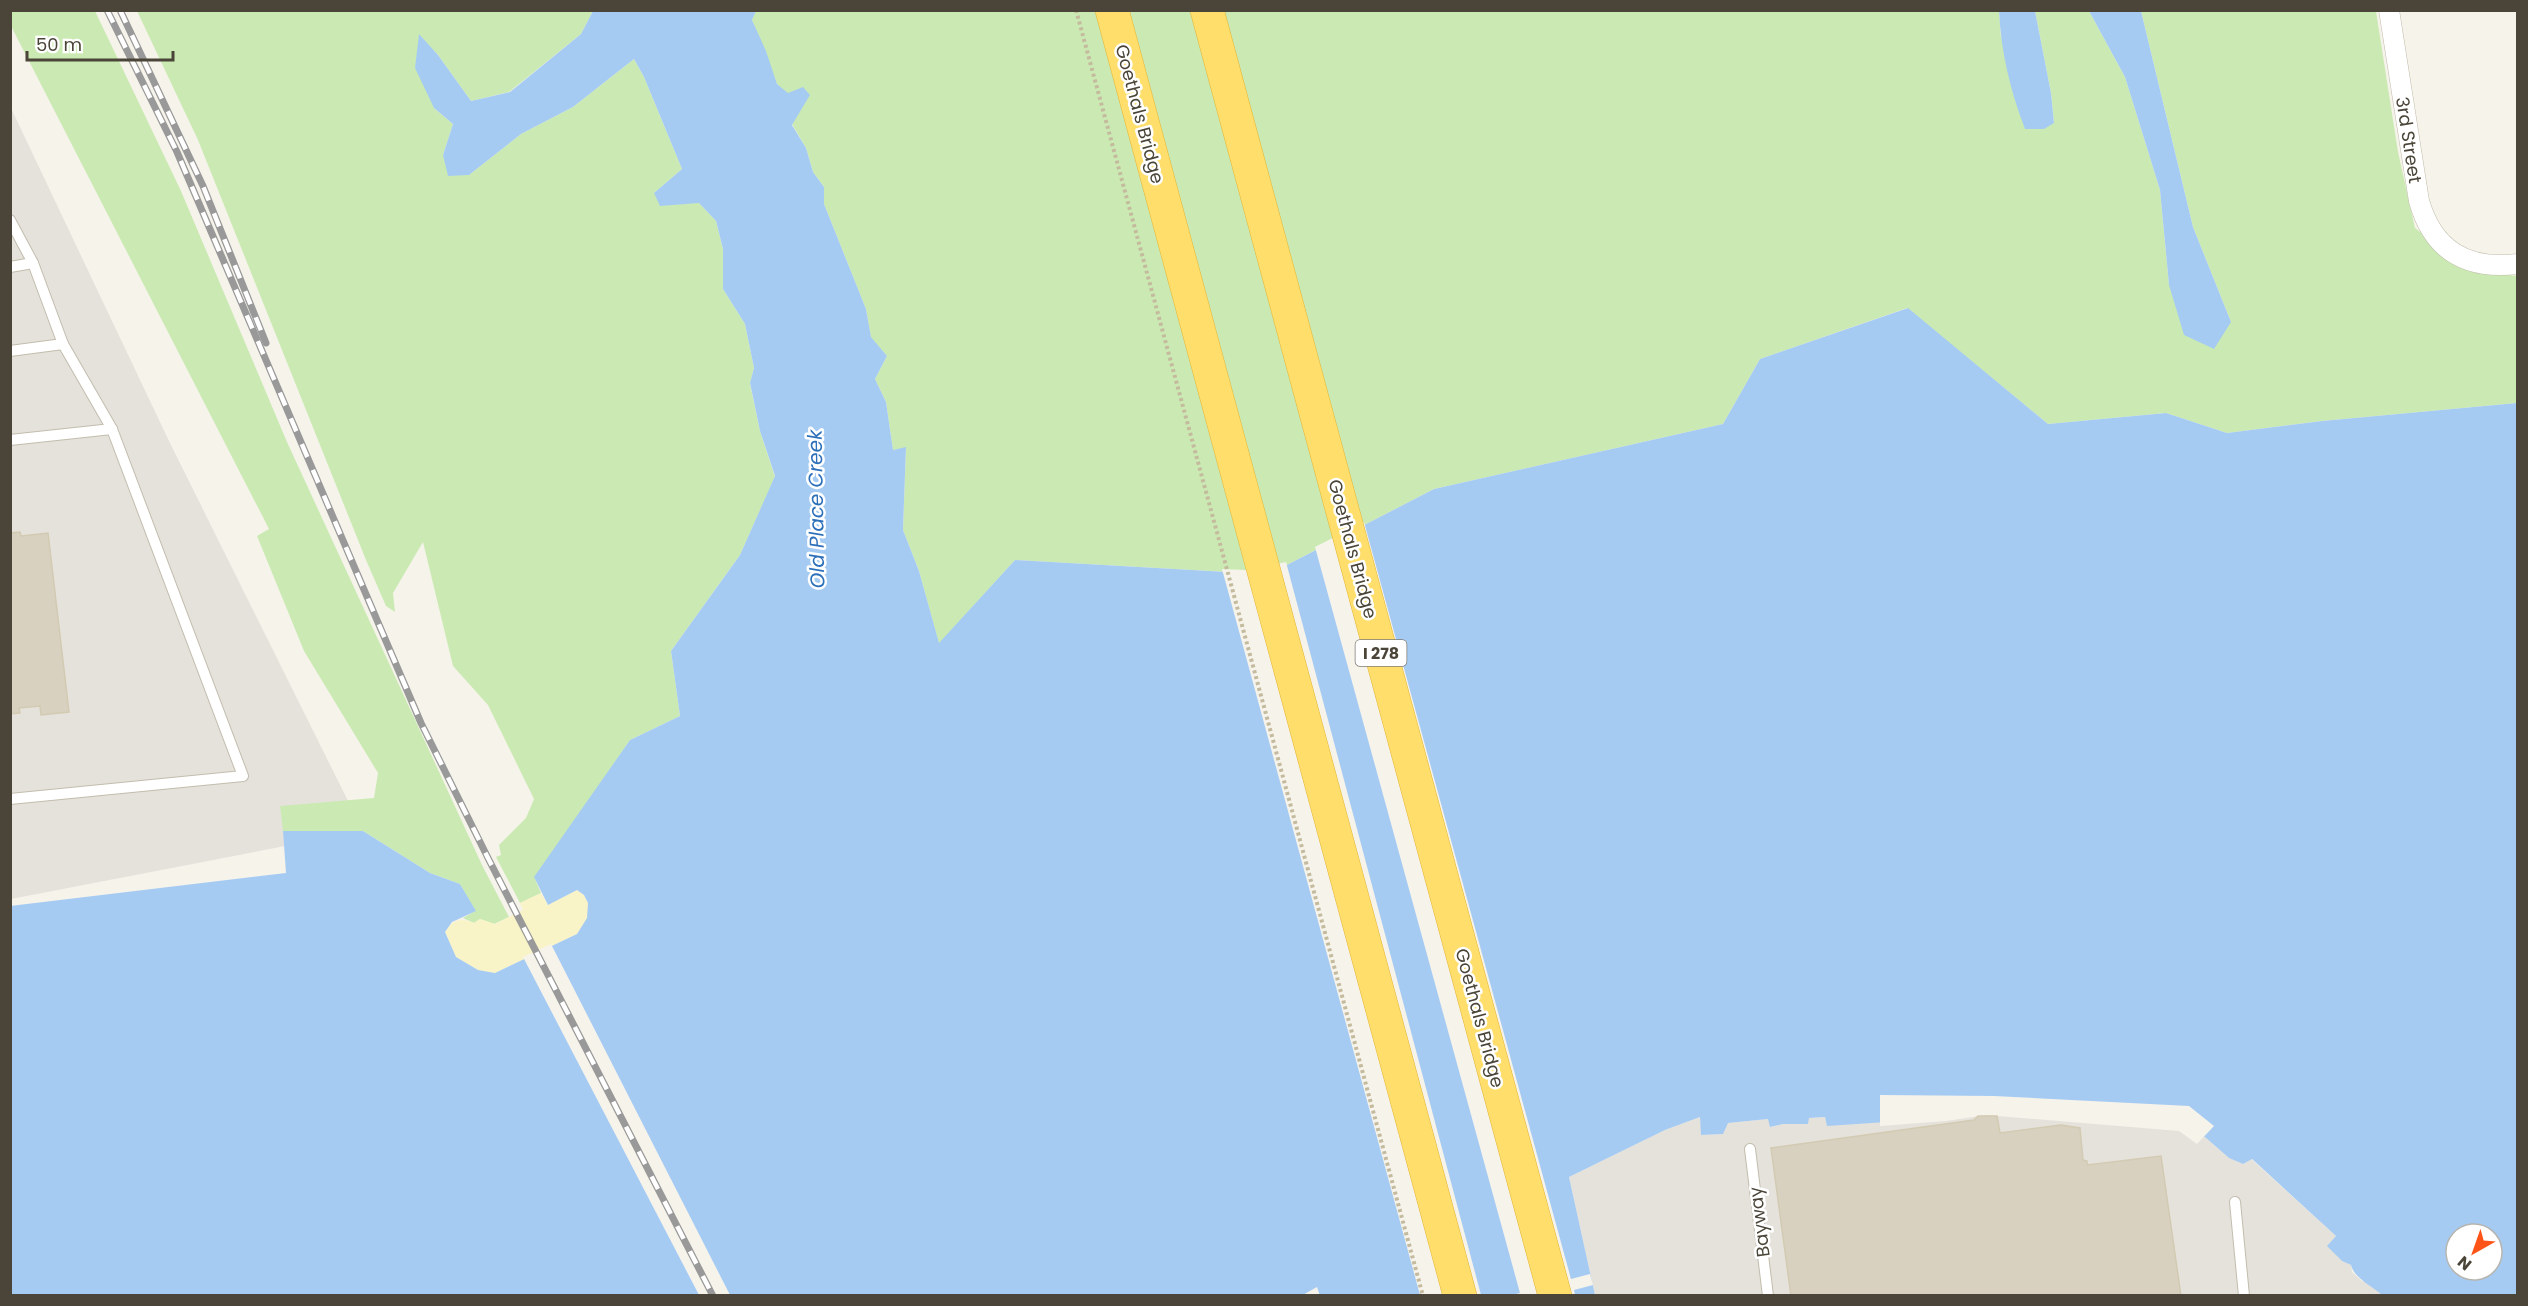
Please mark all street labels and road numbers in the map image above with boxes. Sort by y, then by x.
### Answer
street label: Goethals Bridge [1109,42,1171,186]
street label: 3rd Street [2390,95,2428,185]
street label: Goethals Bridge [1322,477,1384,621]
road number: I 278 [1356,640,1406,666]
street label: Goethals Bridge [1449,946,1511,1090]
street label: Bayway [1742,1186,1776,1258]

